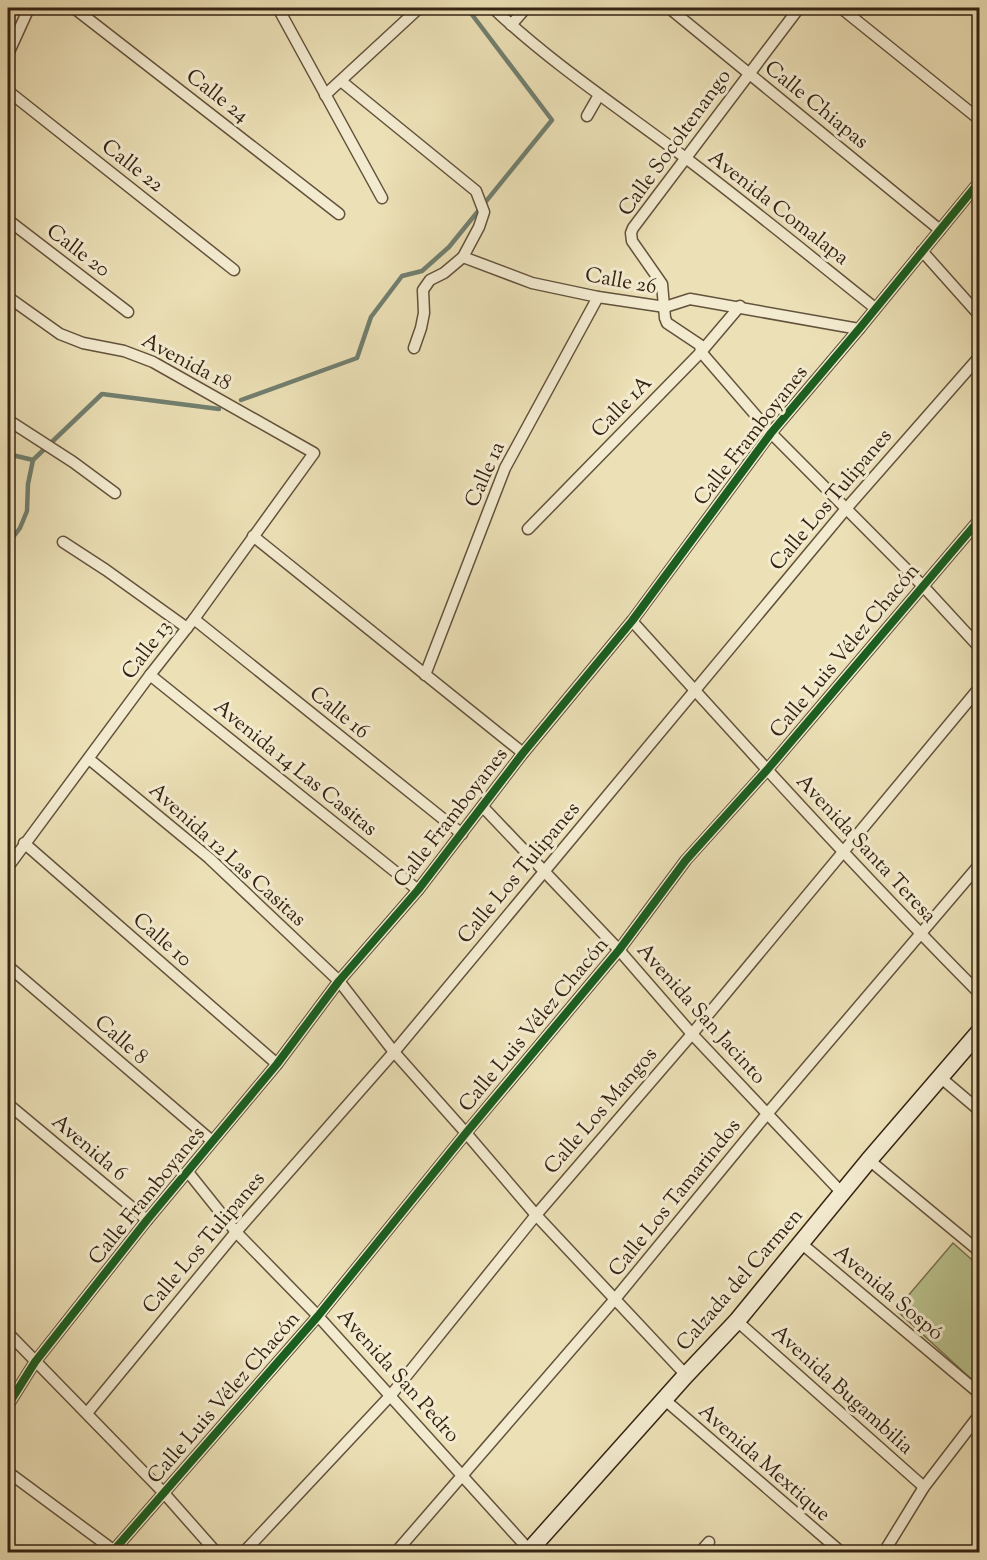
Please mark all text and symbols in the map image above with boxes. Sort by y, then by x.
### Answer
street label: Calle Chiapas [757,54,874,157]
street label: Calle 24 [179,62,255,131]
street label: Calle Socoltenango [612,63,739,223]
street label: Calle 22 [94,133,169,201]
street label: Avenida Comalapa [701,144,855,274]
street label: Calle 20 [40,218,116,286]
street label: Calle 26 [582,261,659,303]
street label: Avenida 18 [136,327,236,399]
street label: Calle Framboyanes [687,360,816,513]
street label: Calle 1A [585,370,660,445]
street label: Calle Los Tulipanes [763,423,900,578]
street label: Calle 1a [458,437,514,512]
street label: Calle Luis Vélez Chacón [763,557,928,745]
street label: Calle 13 [115,614,180,686]
street label: Calle 16 [302,680,375,747]
street label: Avenida 14 Las Casitas [206,693,383,844]
street label: Calle Framboyanes [387,742,516,895]
street label: Avenida Santa Teresa [788,768,943,931]
street label: Avenida 12 Las Casitas [141,777,312,934]
street label: Calle Los Tulipanes [451,796,588,951]
street label: Calle 10 [125,906,198,975]
street label: Calle Luis Vélez Chacón [452,931,617,1119]
street label: Avenida San Jacinto [629,937,772,1092]
street label: Calle 8 [87,1009,154,1072]
street label: Calle Los Mangos [538,1041,665,1182]
street label: Avenida 6 [44,1108,133,1189]
street label: Calle Los Tamarindos [602,1113,749,1284]
street label: Calle Framboyanes [82,1120,213,1272]
street label: Calle Los Tulipanes [136,1166,273,1321]
street label: Calzada del Carmen [670,1202,811,1358]
street label: Avenida Sospó [826,1238,949,1349]
street label: Avenida San Pedro [329,1303,466,1450]
street label: Calle Luis Vélez Chacón [141,1305,308,1491]
street label: Avenida Bugambilia [764,1319,919,1463]
street label: Avenida Mextique [691,1398,836,1530]

